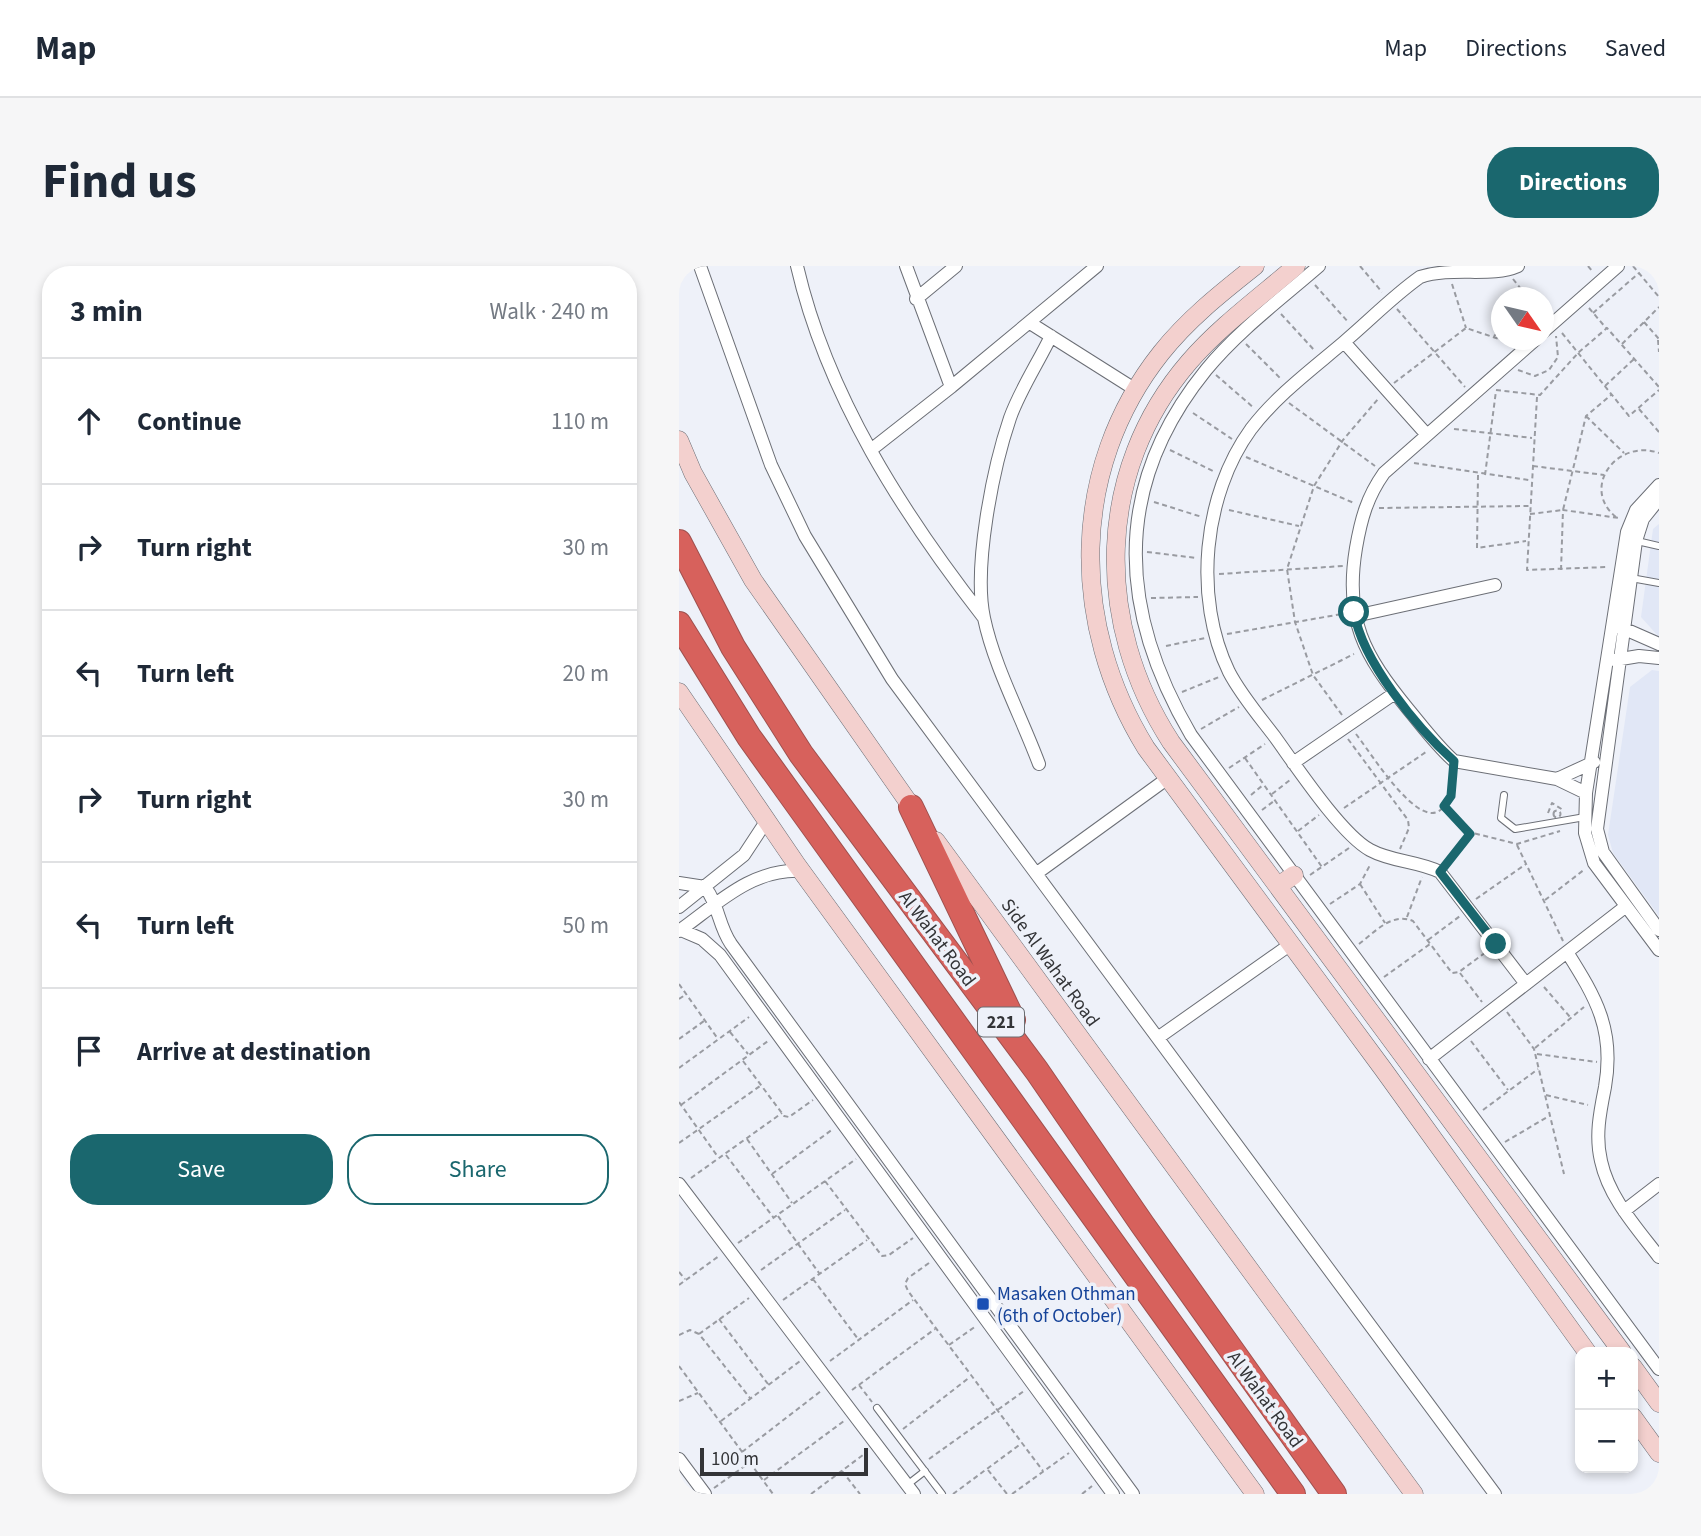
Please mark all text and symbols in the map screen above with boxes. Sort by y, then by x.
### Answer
text: Map [35,25,96,72]
text: Map [1384,31,1427,66]
text: Directions [1465,31,1567,66]
text: Saved [1605,31,1666,66]
text: Find us [42,147,197,217]
button: Directions [1487,147,1659,218]
north arrow [1491,287,1554,350]
text: 3 min [70,290,143,333]
text: Walk · 240 m [490,295,609,328]
icon: ahead [70,402,108,440]
text: Continue [137,403,242,440]
text: 110 m [551,405,609,438]
icon: right [70,528,108,566]
text: Turn right [137,529,252,566]
text: 30 m [562,531,609,564]
route start [1338,596,1369,627]
icon: left [70,654,108,692]
text: Turn left [137,655,234,692]
text: 20 m [562,657,609,690]
icon: right [70,780,108,818]
text: Turn right [137,781,252,818]
text: 30 m [562,783,609,816]
street label: Al Wahat Road [892,885,982,992]
street label: Side Al Wahat Road [994,893,1105,1032]
icon: left [70,906,108,944]
text: Turn left [137,907,234,944]
text: 50 m [562,909,609,942]
route end [1480,928,1511,959]
road number: 221 [978,1008,1024,1036]
icon: arrive [70,1032,108,1070]
text: Arrive at destination [137,1033,371,1070]
button: Save [70,1134,333,1205]
button: Share [347,1134,609,1205]
place label: Masaken Othman (6th of October) [997,1281,1136,1330]
marker: Masaken Othman (6th of October) [975,1296,991,1312]
street label: Al Wahat Road [1220,1346,1309,1454]
map controls [1575,1347,1638,1473]
button: + [1575,1347,1638,1410]
button: − [1575,1410,1638,1473]
scale bar [700,1445,868,1477]
text: 100 m [711,1446,759,1473]

